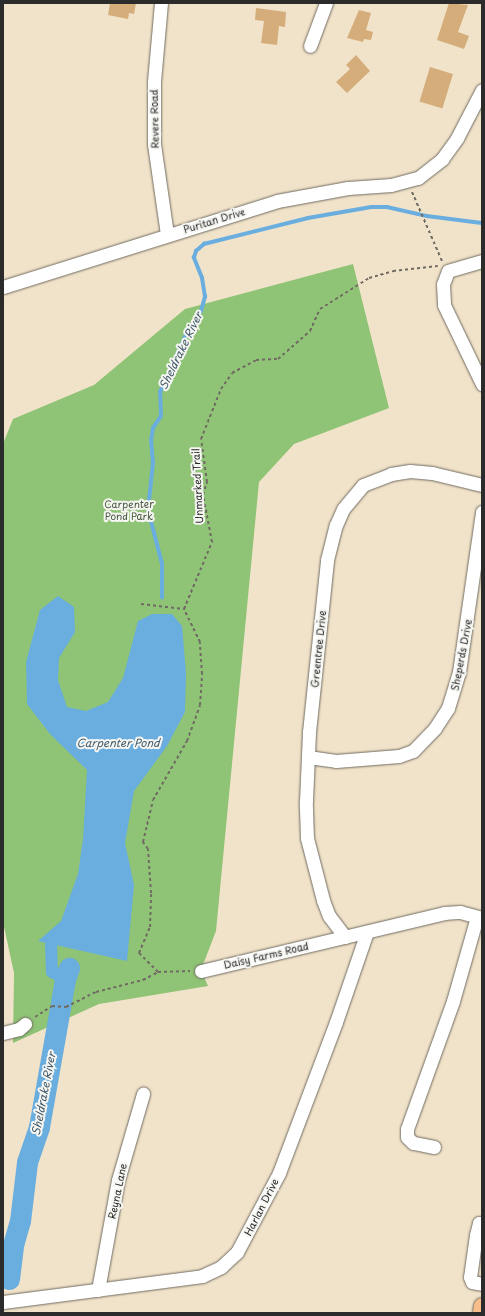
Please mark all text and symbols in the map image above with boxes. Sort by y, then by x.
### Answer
street label: Revere Road [147,89,161,149]
street label: Puritan Drive [181,205,247,235]
water label: Sheldrake River [157,310,205,392]
street label: Unmarked Trail [189,448,205,524]
park label: Carpenter Pond Park [104,497,154,520]
street label: Greentree Drive [308,609,328,689]
street label: Sheperds Drive [448,618,474,692]
water label: Carpenter Pond [76,736,160,750]
street label: Daisy Farms Road [222,939,310,971]
water label: Sheldrake River [30,1052,58,1136]
street label: Reyna Lane [105,1162,129,1220]
street label: Harlan Drive [241,1176,281,1238]

